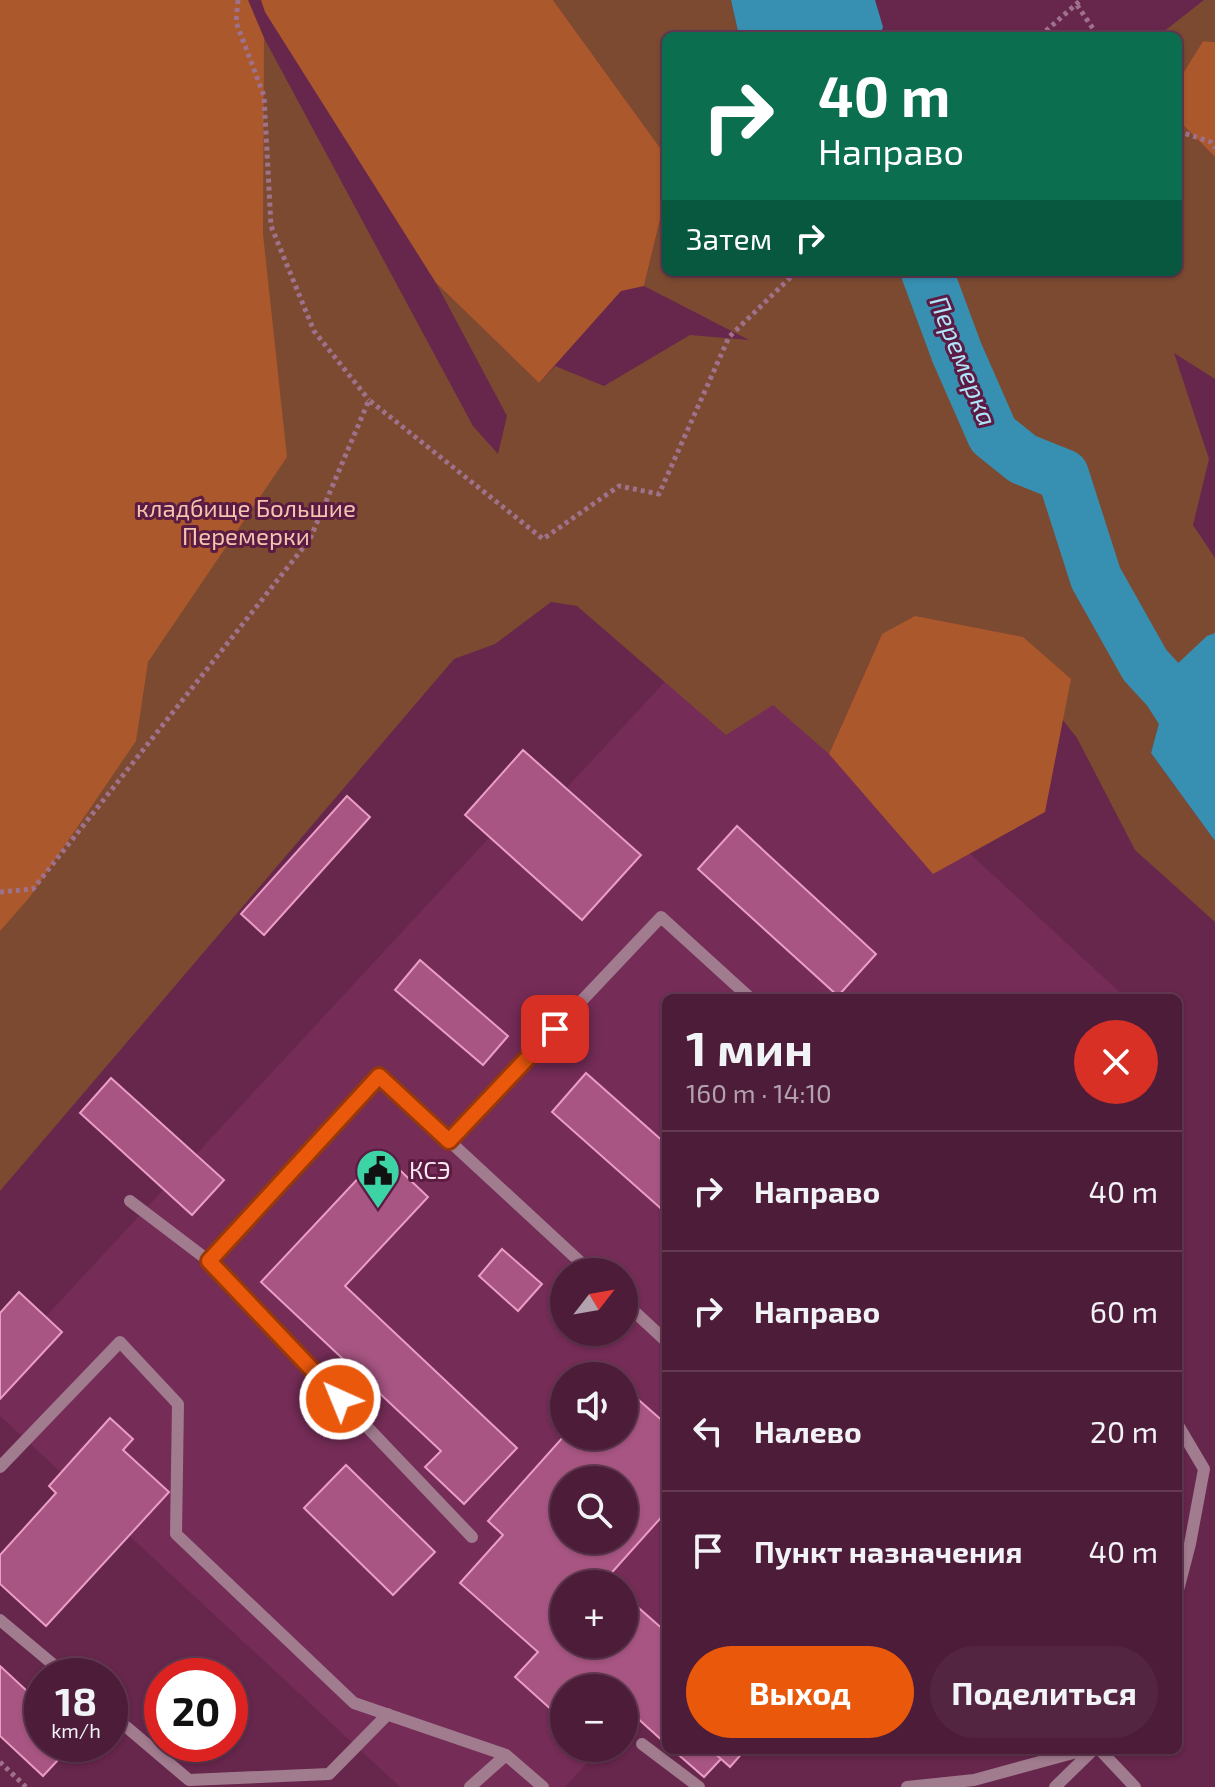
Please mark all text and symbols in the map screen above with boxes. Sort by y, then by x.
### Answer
text: 40 m [818,61,950,128]
icon: right [686,64,790,168]
text: Направо [818,129,964,172]
icon: right [788,216,832,260]
text: Затем [686,220,772,256]
water label: Перемерка [924,291,1004,430]
park label: кладбище Большие Перемерки [136,493,356,550]
pin [521,995,589,1063]
icon: arrive [533,1007,577,1051]
text: 1 мин [686,1018,813,1076]
button: close [1074,1020,1158,1104]
text: 160 m · 14:10 [686,1077,832,1108]
public building icon: КСЭ [354,1147,402,1210]
place label: КСЭ [409,1155,451,1184]
icon: right [686,1169,730,1213]
text: Направо [754,1173,880,1209]
text: 40 m [1088,1173,1158,1209]
north arrow [550,1258,638,1346]
map controls [550,1258,638,1762]
icon: right [686,1289,730,1333]
text: Направо [754,1293,880,1329]
text: 60 m [1090,1293,1158,1329]
position arrow [298,1357,382,1441]
button: sound [550,1362,638,1450]
icon: left [686,1409,730,1453]
text: Налево [754,1413,862,1449]
text: 20 m [1090,1413,1158,1449]
button: search [550,1466,638,1554]
icon: arrive [686,1529,730,1573]
text: Пункт назначения [754,1533,1022,1569]
text: 40 m [1088,1533,1158,1569]
button: + [550,1570,638,1658]
button: Выход [686,1646,914,1738]
button: Поделиться [930,1646,1158,1738]
speed limit sign: 20 [144,1658,248,1762]
button: − [550,1674,638,1762]
text: 18 [55,1676,97,1724]
text: km/h [51,1718,101,1742]

